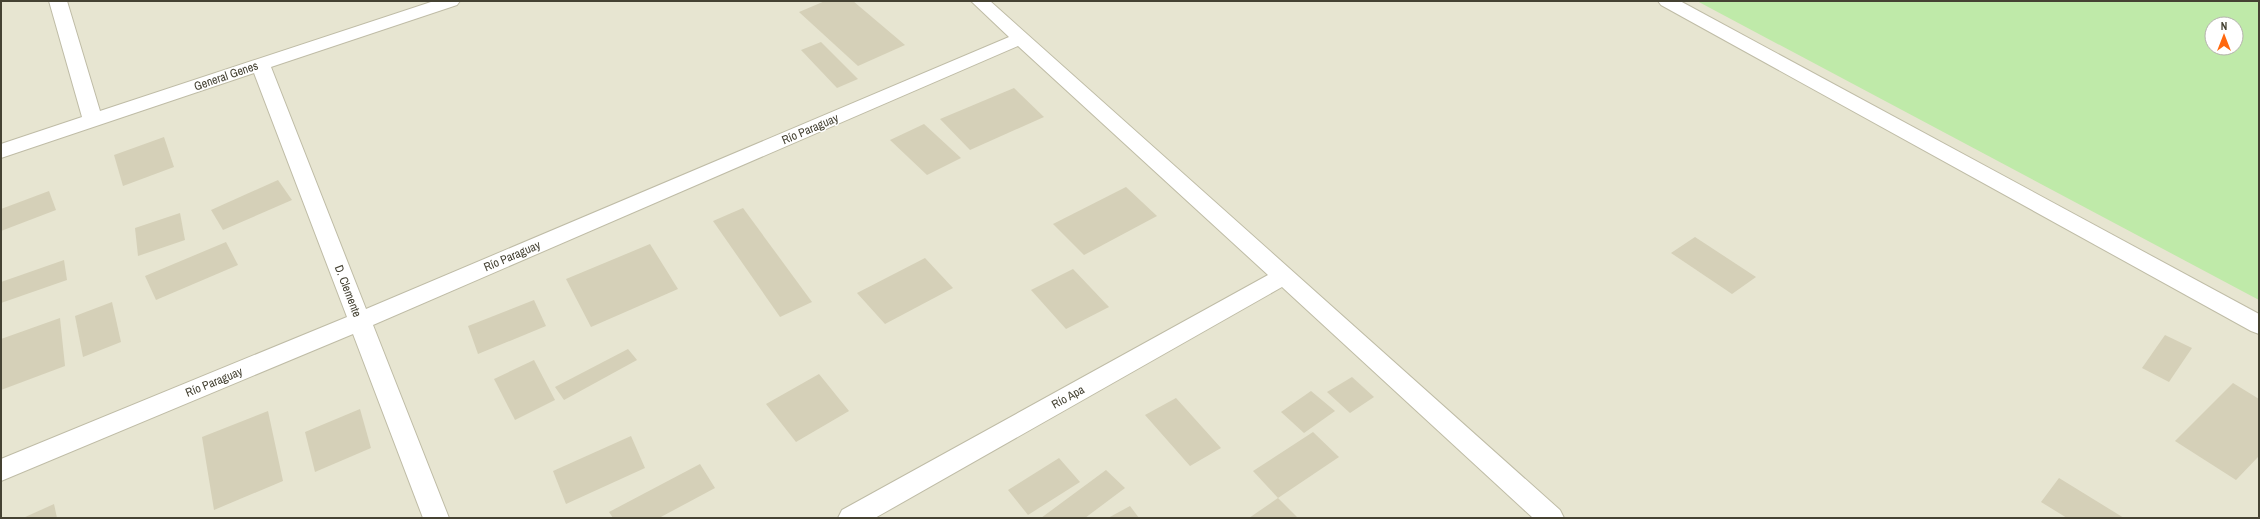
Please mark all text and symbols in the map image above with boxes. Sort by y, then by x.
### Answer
north arrow [2204,16,2244,56]
text: N [2221,19,2227,33]
street label: General Genes [192,58,260,94]
street label: Río Paraguay [779,110,841,148]
street label: Río Paraguay [481,237,543,275]
street label: D. Clemente [331,263,365,319]
street label: Río Paraguay [183,363,245,401]
street label: Río Apa [1049,381,1088,412]

